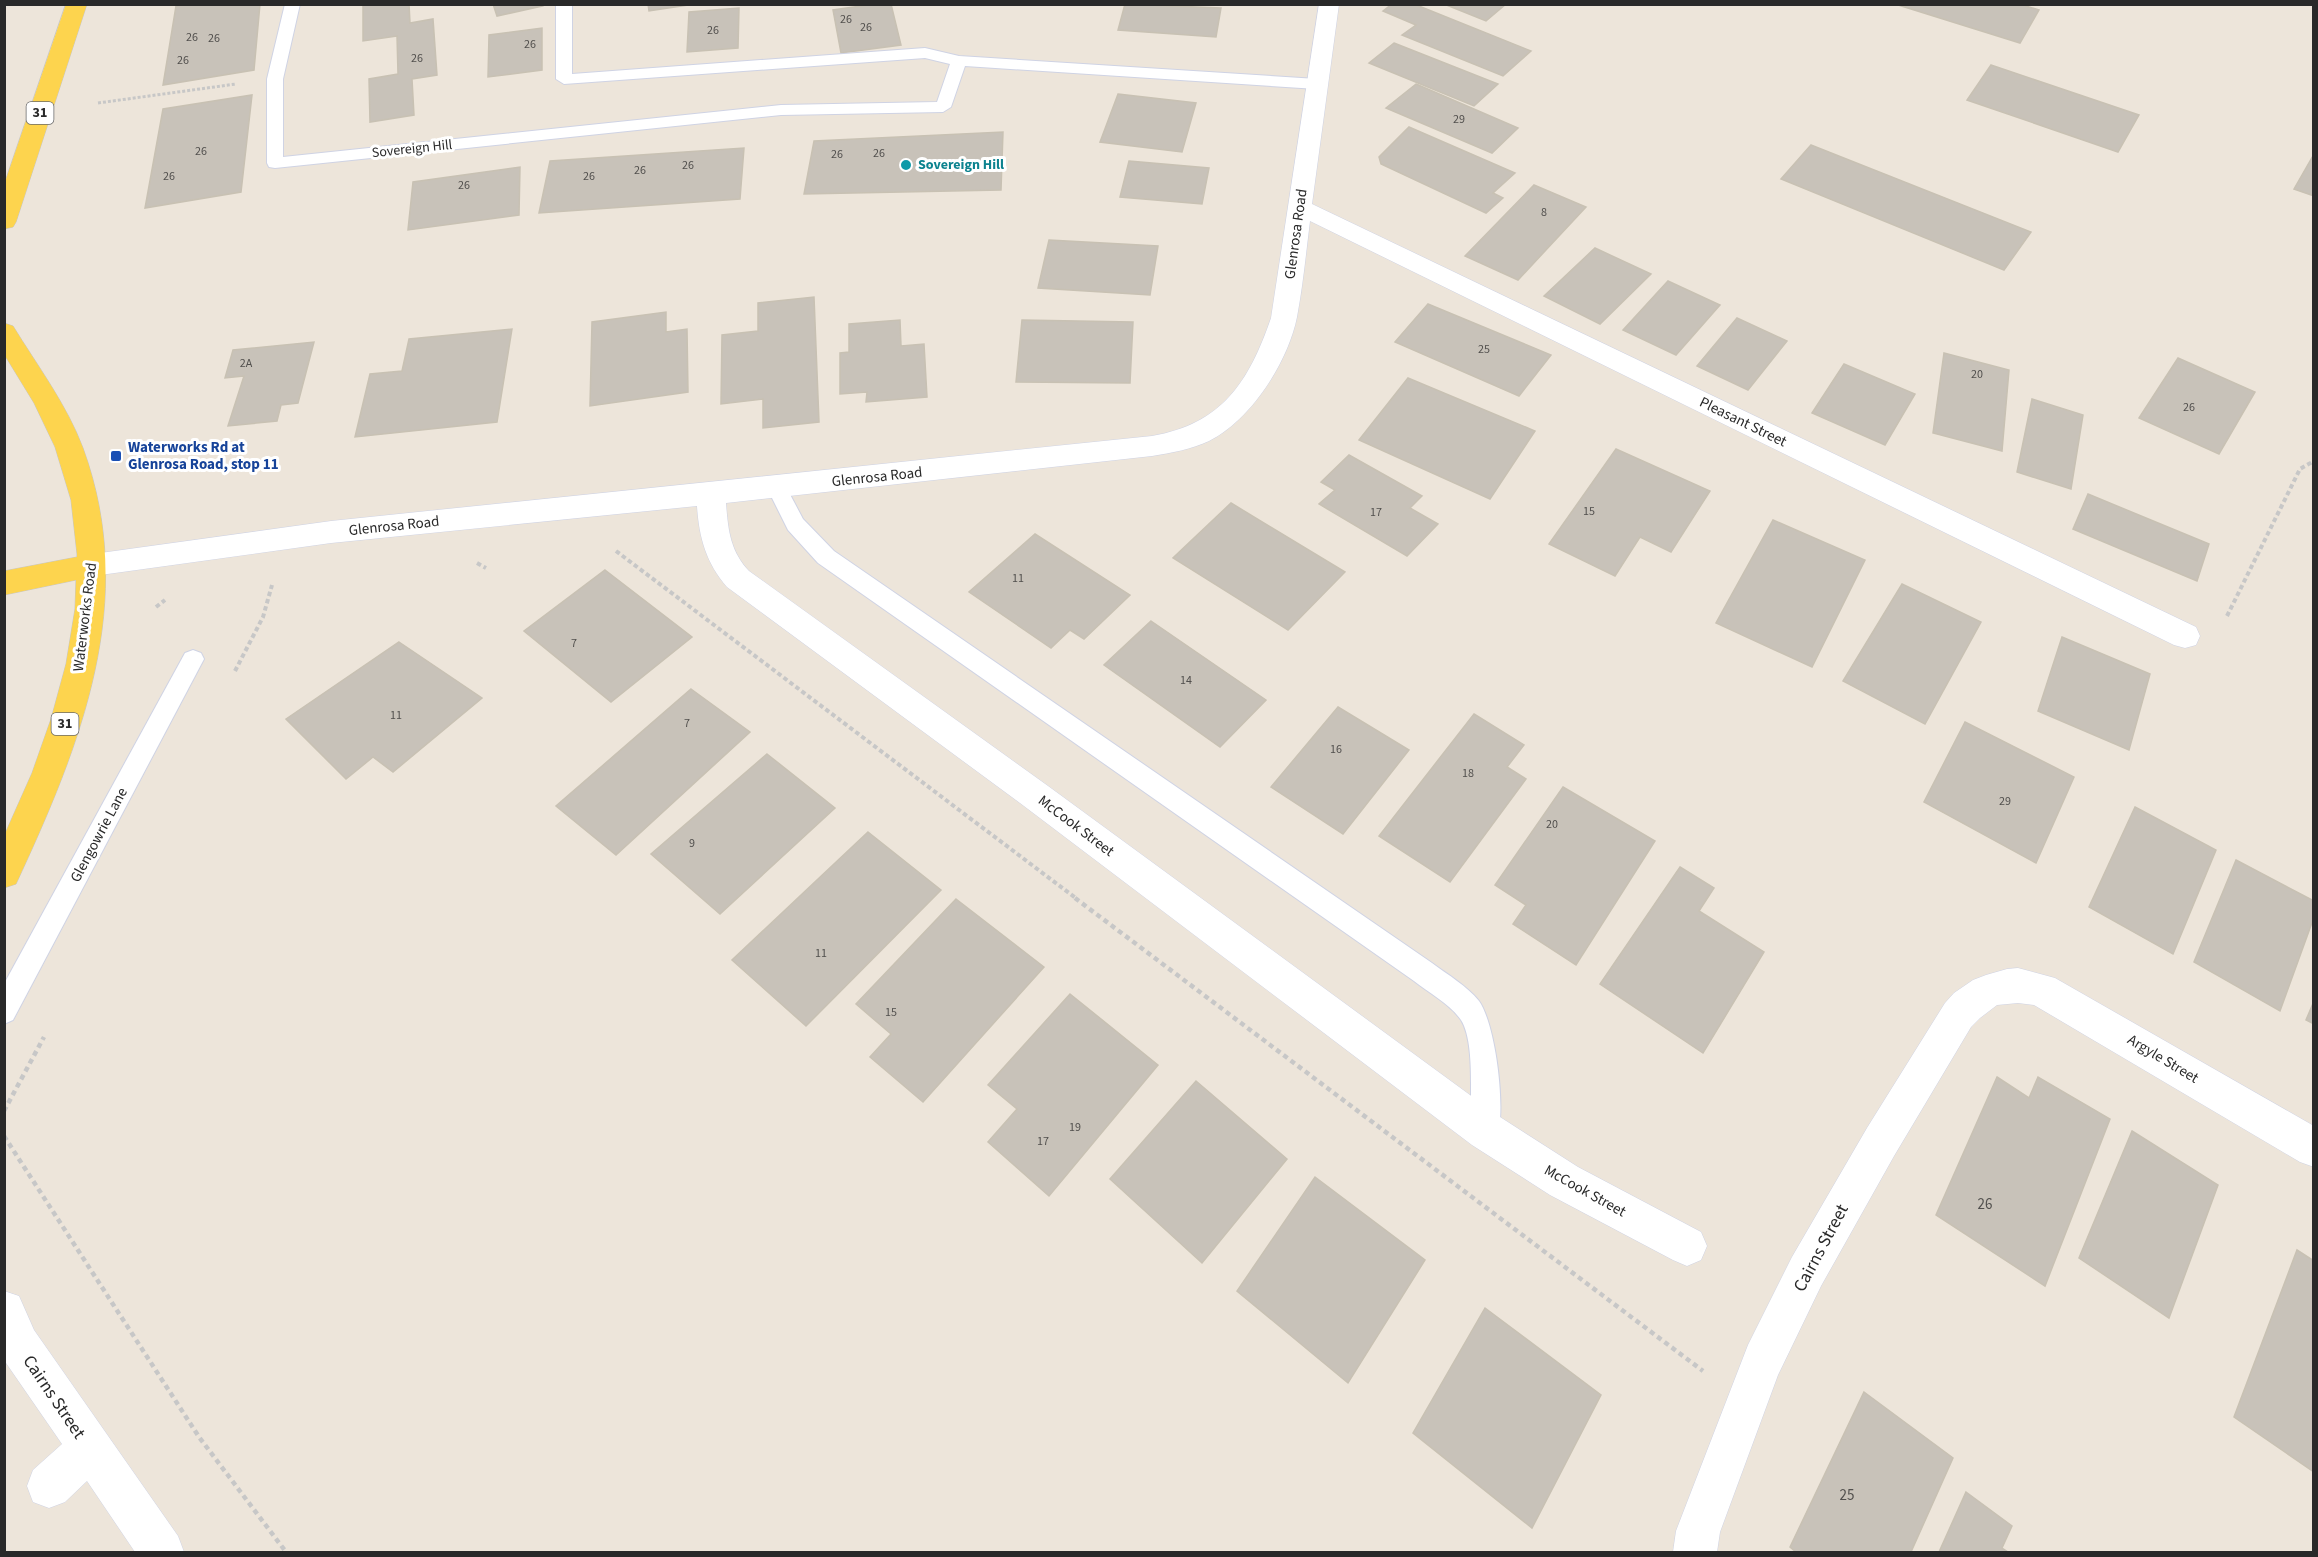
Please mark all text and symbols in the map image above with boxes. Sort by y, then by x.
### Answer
house number: 26 [840,11,852,28]
house number: 26 [860,19,872,36]
house number: 26 [707,22,719,39]
house number: 26 [186,29,198,46]
house number: 26 [208,30,220,47]
house number: 26 [524,36,536,53]
house number: 26 [411,50,423,67]
house number: 26 [177,52,189,69]
road number: 31 [26,102,54,124]
house number: 29 [1453,111,1465,128]
street label: Sovereign Hill [371,135,454,163]
house number: 26 [195,143,207,160]
house number: 26 [873,145,885,162]
house number: 26 [831,146,843,163]
place label: Sovereign Hill [918,155,1004,175]
house number: 26 [682,157,694,174]
marker: Sovereign Hill [899,158,913,172]
house number: 26 [634,162,646,179]
house number: 26 [163,168,175,185]
house number: 26 [583,168,595,185]
house number: 26 [458,177,470,194]
street label: Glenrosa Road [1279,188,1313,280]
house number: 8 [1541,204,1547,221]
house number: 25 [1478,341,1490,358]
house number: 2A [240,355,253,372]
house number: 20 [1971,366,1983,383]
street label: Pleasant Street [1696,392,1790,452]
house number: 26 [2183,399,2195,416]
place label: Waterworks Rd at Glenrosa Road, stop 11 [128,437,279,475]
marker: Waterworks Rd at Glenrosa Road, stop 11 [109,449,123,463]
street label: Glenrosa Road [831,462,923,492]
house number: 15 [1583,503,1595,520]
house number: 17 [1370,504,1382,521]
street label: Glenrosa Road [348,511,440,541]
street label: Waterworks Road [68,561,102,673]
house number: 11 [1012,570,1024,587]
house number: 7 [571,635,577,652]
house number: 14 [1180,672,1192,689]
house number: 11 [390,707,402,724]
road number: 31 [52,713,78,735]
house number: 7 [684,715,690,732]
house number: 16 [1330,741,1342,758]
house number: 18 [1462,765,1474,782]
street label: Glengowrie Lane [65,784,133,886]
street label: McCook Street [1034,790,1118,862]
house number: 29 [1999,793,2011,810]
house number: 20 [1546,816,1558,833]
house number: 9 [689,835,695,852]
house number: 11 [815,945,827,962]
house number: 15 [885,1004,897,1021]
street label: Argyle Street [2123,1029,2203,1089]
house number: 19 [1069,1119,1081,1136]
house number: 17 [1037,1133,1049,1150]
street label: McCook Street [1540,1160,1630,1222]
house number: 26 [1978,1194,1992,1215]
street label: Cairns Street [1787,1200,1855,1296]
street label: Cairns Street [17,1350,91,1444]
house number: 25 [1840,1485,1854,1506]

